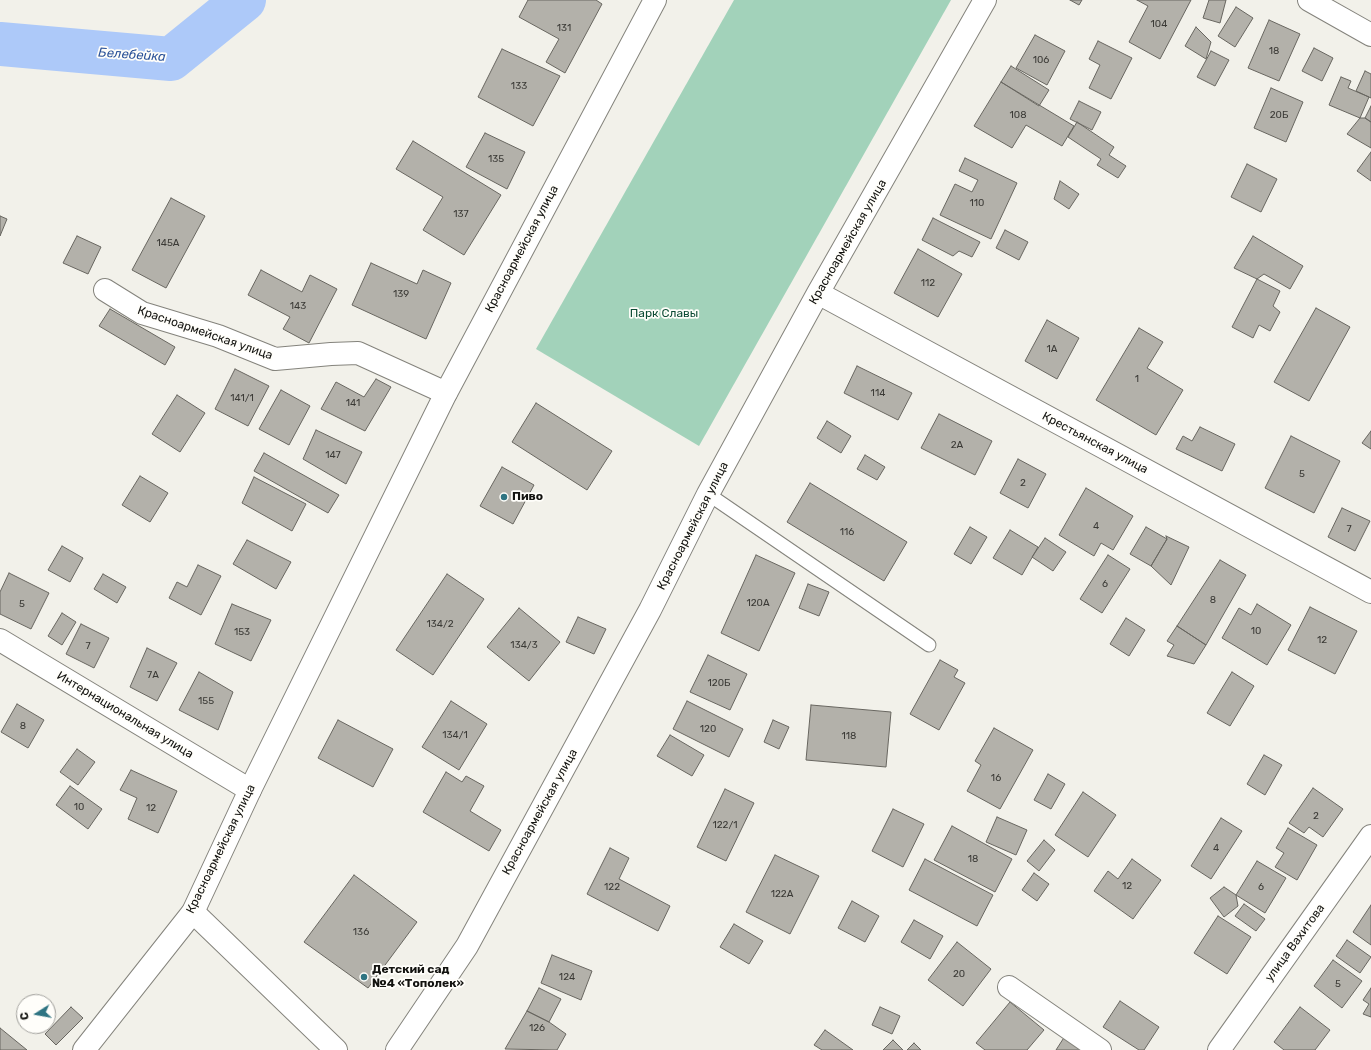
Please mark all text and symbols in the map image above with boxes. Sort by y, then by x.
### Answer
house number: 104 [1151,18,1167,30]
house number: 131 [557,22,571,34]
water label: Белебейка [98,45,166,65]
house number: 18 [1269,45,1279,57]
house number: 106 [1033,54,1049,66]
house number: 133 [511,80,527,92]
house number: 108 [1010,109,1026,121]
house number: 20Б [1270,109,1288,121]
house number: 135 [488,153,504,165]
street label: Красноармейская улица [806,177,890,307]
street label: Красноармейская улица [482,183,562,315]
house number: 110 [970,197,984,209]
house number: 137 [453,208,469,220]
house number: 145А [156,237,180,249]
house number: 112 [921,277,935,289]
house number: 139 [393,288,409,300]
house number: 143 [290,300,306,312]
street label: Красноармейская улица [136,303,274,363]
park label: Парк Славы [630,307,698,321]
house number: 1А [1047,343,1057,355]
house number: 1 [1135,373,1139,385]
house number: 114 [871,387,885,399]
house number: 141/1 [230,392,254,404]
house number: 141 [346,397,360,409]
street label: Крестьянская улица [1040,409,1150,477]
house number: 2А [951,439,963,451]
house number: 147 [325,449,341,461]
street label: Красноармейская улица [654,459,732,593]
house number: 5 [1299,468,1305,480]
house number: 2 [1020,477,1026,489]
place label: Пиво [512,490,543,504]
marker: Пиво [499,492,509,502]
house number: 4 [1093,520,1099,532]
house number: 7 [1346,523,1352,535]
house number: 116 [840,526,854,538]
house number: 6 [1102,578,1108,590]
house number: 8 [1210,594,1216,606]
house number: 120А [746,597,770,609]
house number: 5 [19,598,25,610]
house number: 134/2 [426,618,454,630]
house number: 10 [1251,625,1261,637]
house number: 153 [234,626,250,638]
house number: 12 [1317,634,1327,646]
house number: 134/3 [510,639,538,651]
house number: 7 [85,640,91,652]
street label: Интернациональная улица [54,669,196,761]
house number: 7А [147,669,159,681]
house number: 120Б [708,677,730,689]
house number: 155 [198,695,214,707]
house number: 8 [20,720,26,732]
house number: 120 [700,723,716,735]
house number: 134/1 [442,729,468,741]
house number: 118 [842,730,856,742]
street label: Красноармейская улица [499,746,581,878]
house number: 16 [991,772,1001,784]
street label: Красноармейская улица [183,782,259,916]
house number: 10 [74,801,84,813]
house number: 12 [146,802,156,814]
house number: 2 [1313,810,1319,822]
house number: 122/1 [712,819,738,831]
house number: 4 [1213,842,1219,854]
house number: 18 [968,853,978,865]
house number: 12 [1122,880,1132,892]
house number: 122 [604,881,620,893]
house number: 6 [1258,881,1264,893]
house number: 122А [771,888,793,900]
street label: улица Вахитова [1262,901,1328,985]
house number: 136 [353,926,369,938]
place label: Детский сад №4 «Тополек» [372,963,464,991]
house number: 20 [953,968,965,980]
house number: 124 [559,971,575,983]
marker: Детский сад №4 «Тополек» [359,972,369,982]
house number: 5 [1335,978,1341,990]
north arrow [16,994,56,1034]
text: С [18,1011,32,1021]
house number: 126 [529,1022,545,1034]

